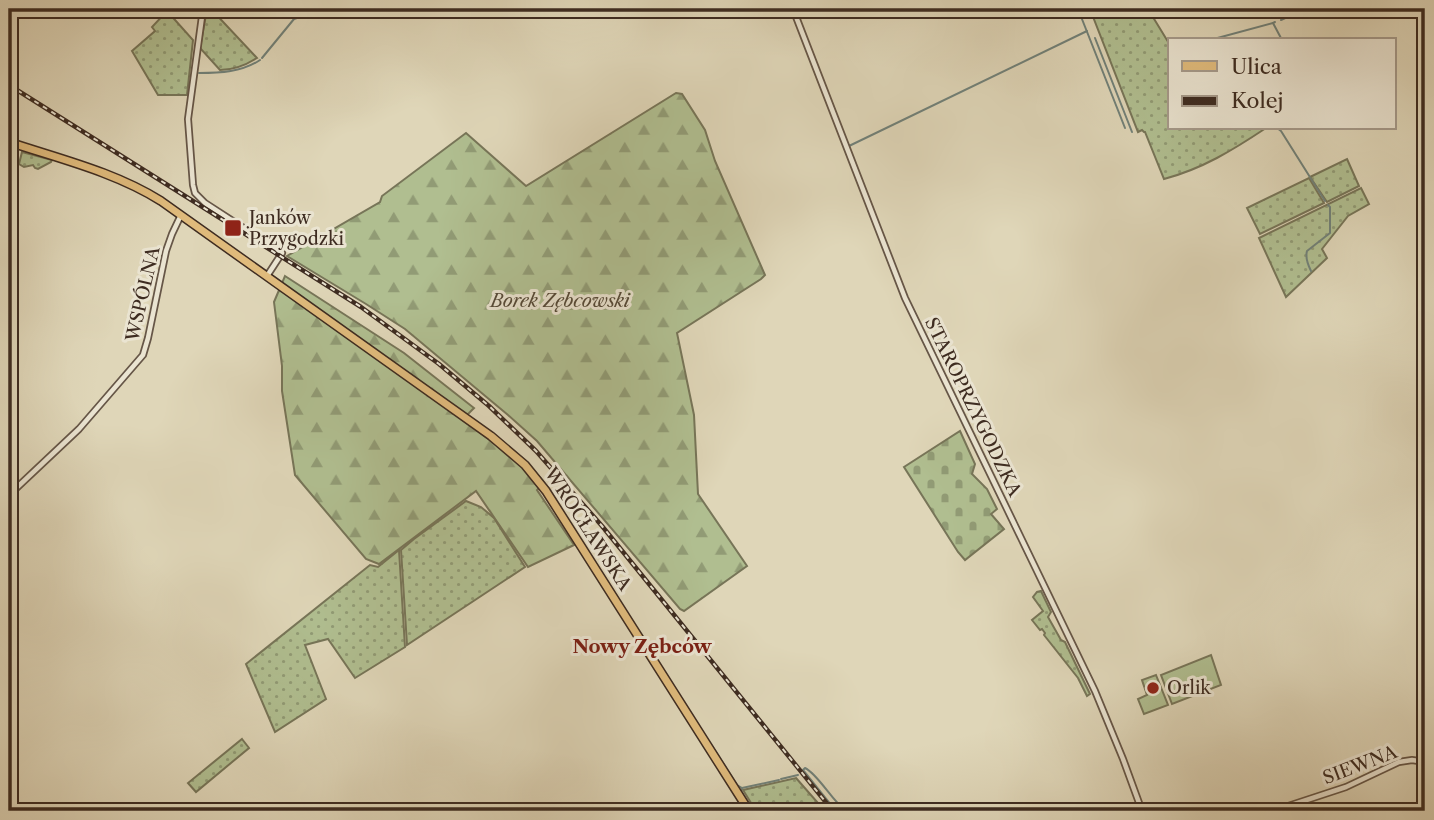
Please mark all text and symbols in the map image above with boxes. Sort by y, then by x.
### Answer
legend [1168,38,1396,130]
text: Ulica [1231,54,1283,79]
text: Kolej [1231,88,1283,113]
place label: Janków Przygodzki [246,207,344,250]
marker: Janków Przygodzki [223,218,243,238]
street label: WSPÓLNA [120,244,165,345]
park label: Borek Zębcowski [488,290,631,312]
street label: STAROPRZYGODZKA [920,314,1026,501]
street label: WROCŁAWSKA [539,462,636,595]
district label: Nowy Zębców [572,635,713,658]
place label: Orlik [1167,677,1212,699]
marker: Orlik [1145,680,1161,696]
street label: SIEWNA [1320,741,1401,789]

